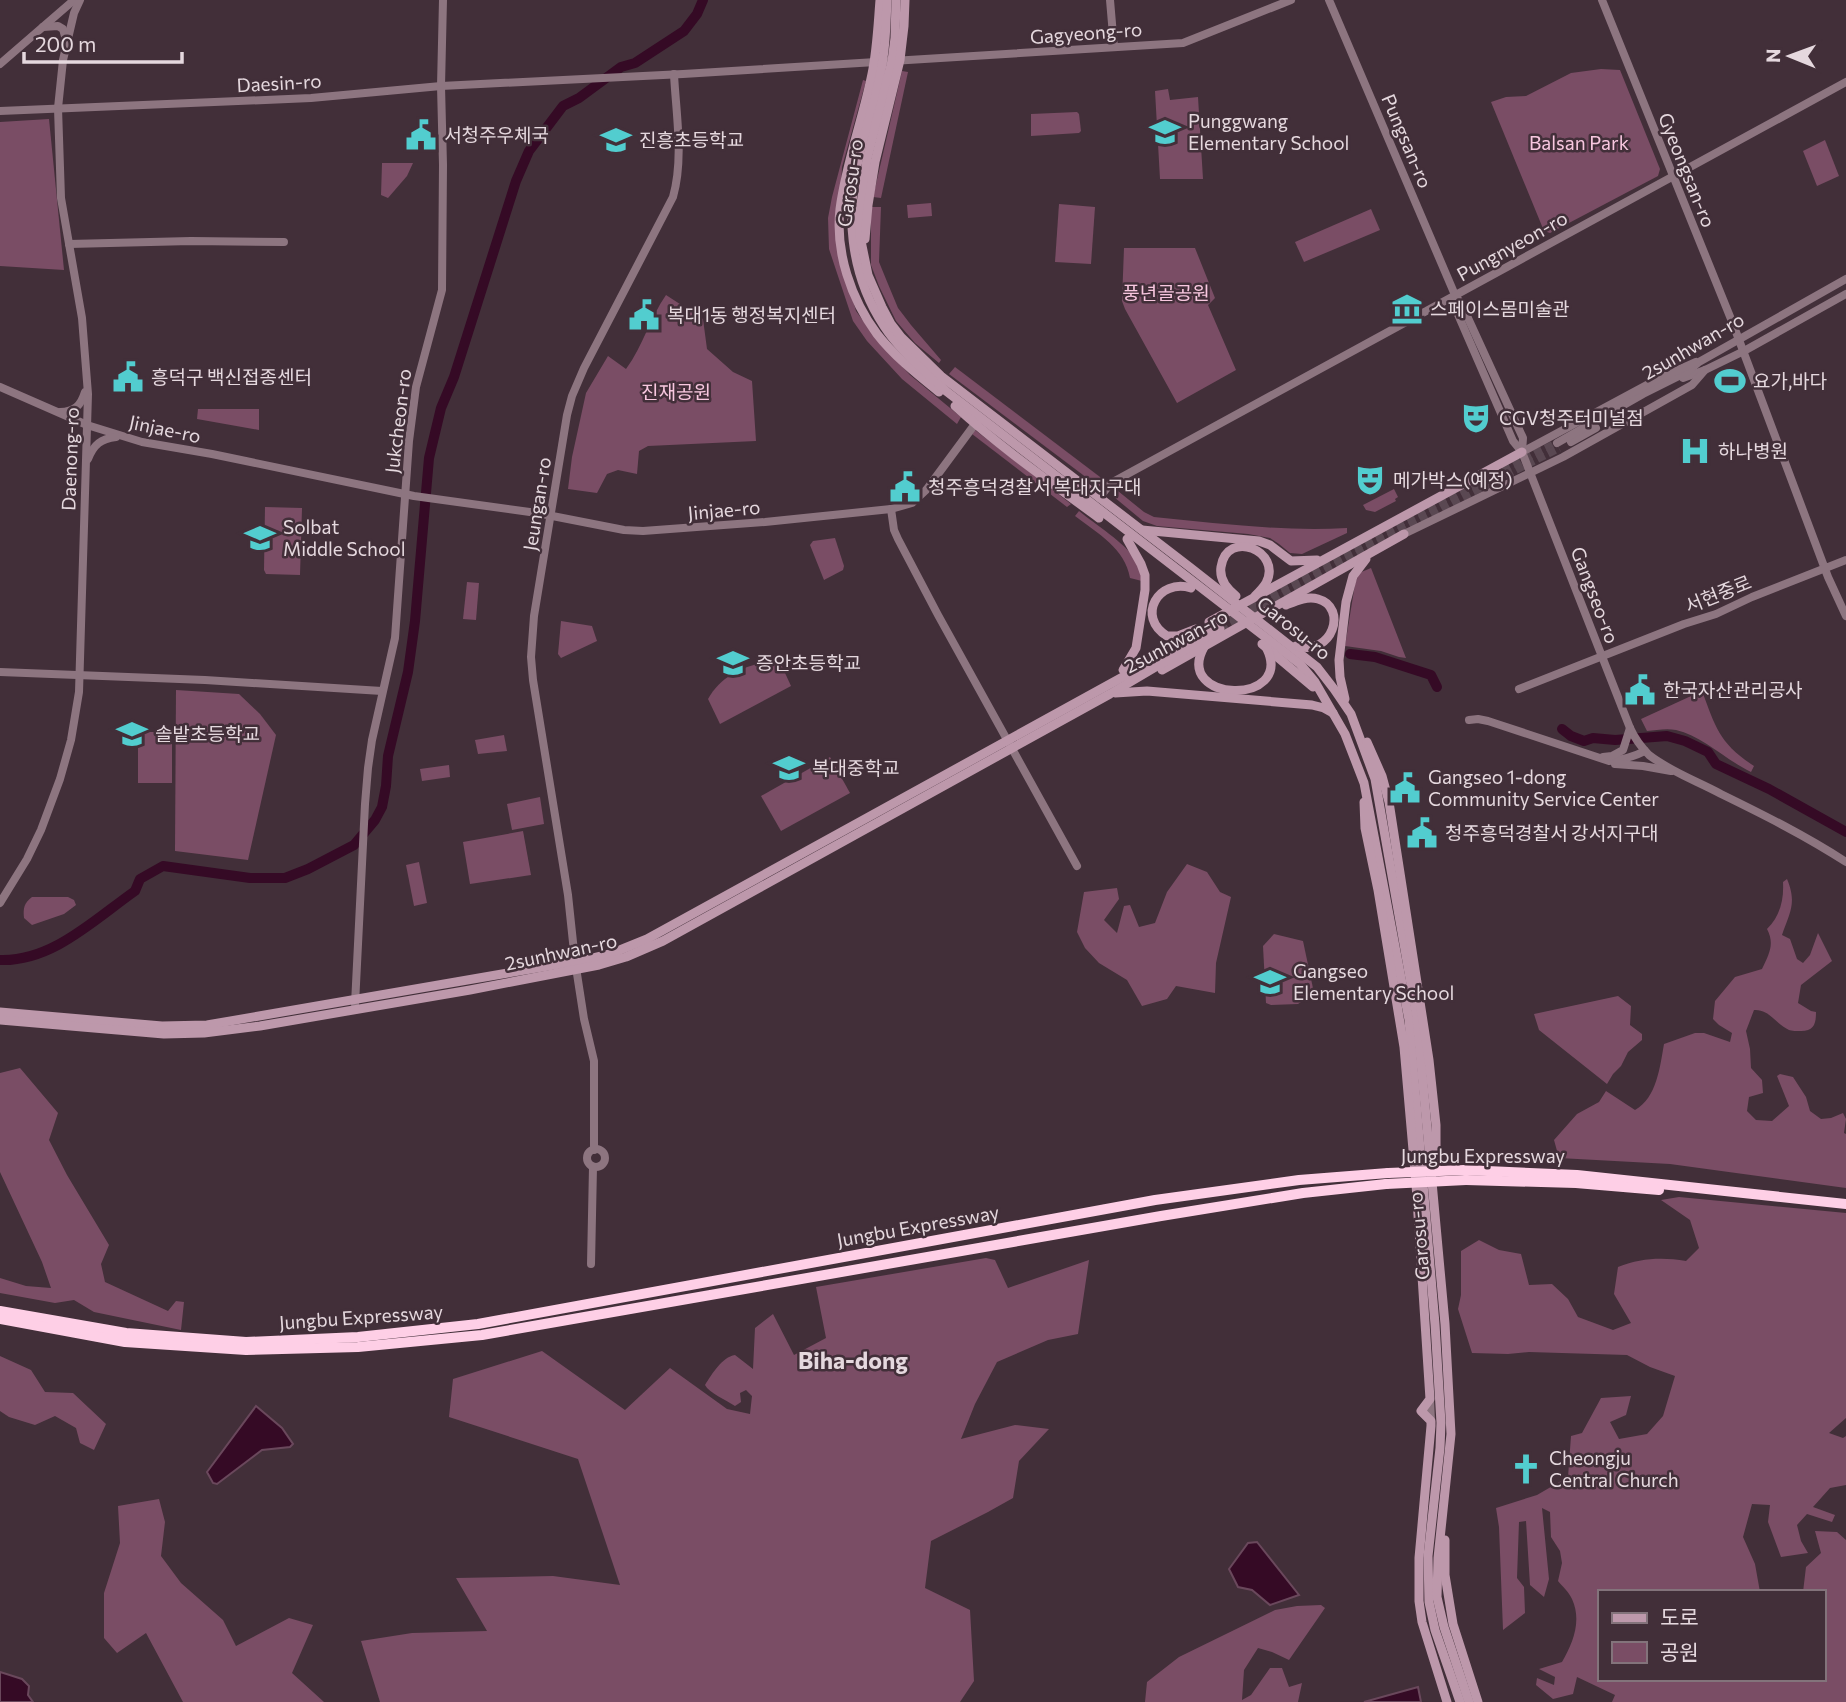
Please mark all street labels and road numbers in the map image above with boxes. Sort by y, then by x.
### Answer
street label: Gagyeong-ro [1029,17,1143,48]
street label: Daesin-ro [236,69,322,96]
street label: Pungsan-ro [1377,90,1438,191]
street label: Gyeongsan-ro [1654,109,1721,231]
street label: Garosu-ro [832,138,867,228]
street label: Pungnyeon-ro [1452,206,1571,285]
street label: 2sunhwan-ro [1638,307,1748,384]
street label: Jukcheon-ro [380,367,415,475]
street label: Daenong-ro [56,407,83,511]
street label: Jinjae-ro [127,410,203,447]
street label: Jeungan-ro [518,455,555,552]
street label: Jinjae-ro [687,495,761,524]
street label: Gangseo-ro [1567,543,1624,646]
street label: 서현중로 [1681,570,1755,617]
street label: Garosu-ro [1253,591,1336,664]
street label: 2sunhwan-ro [1120,604,1231,677]
street label: 2sunhwan-ro [503,928,619,975]
street label: Jungbu Expressway [1401,1144,1565,1167]
street label: Garosu-ro [1403,1191,1434,1281]
street label: Jungbu Expressway [835,1200,1001,1251]
street label: Jungbu Expressway [278,1299,444,1334]

